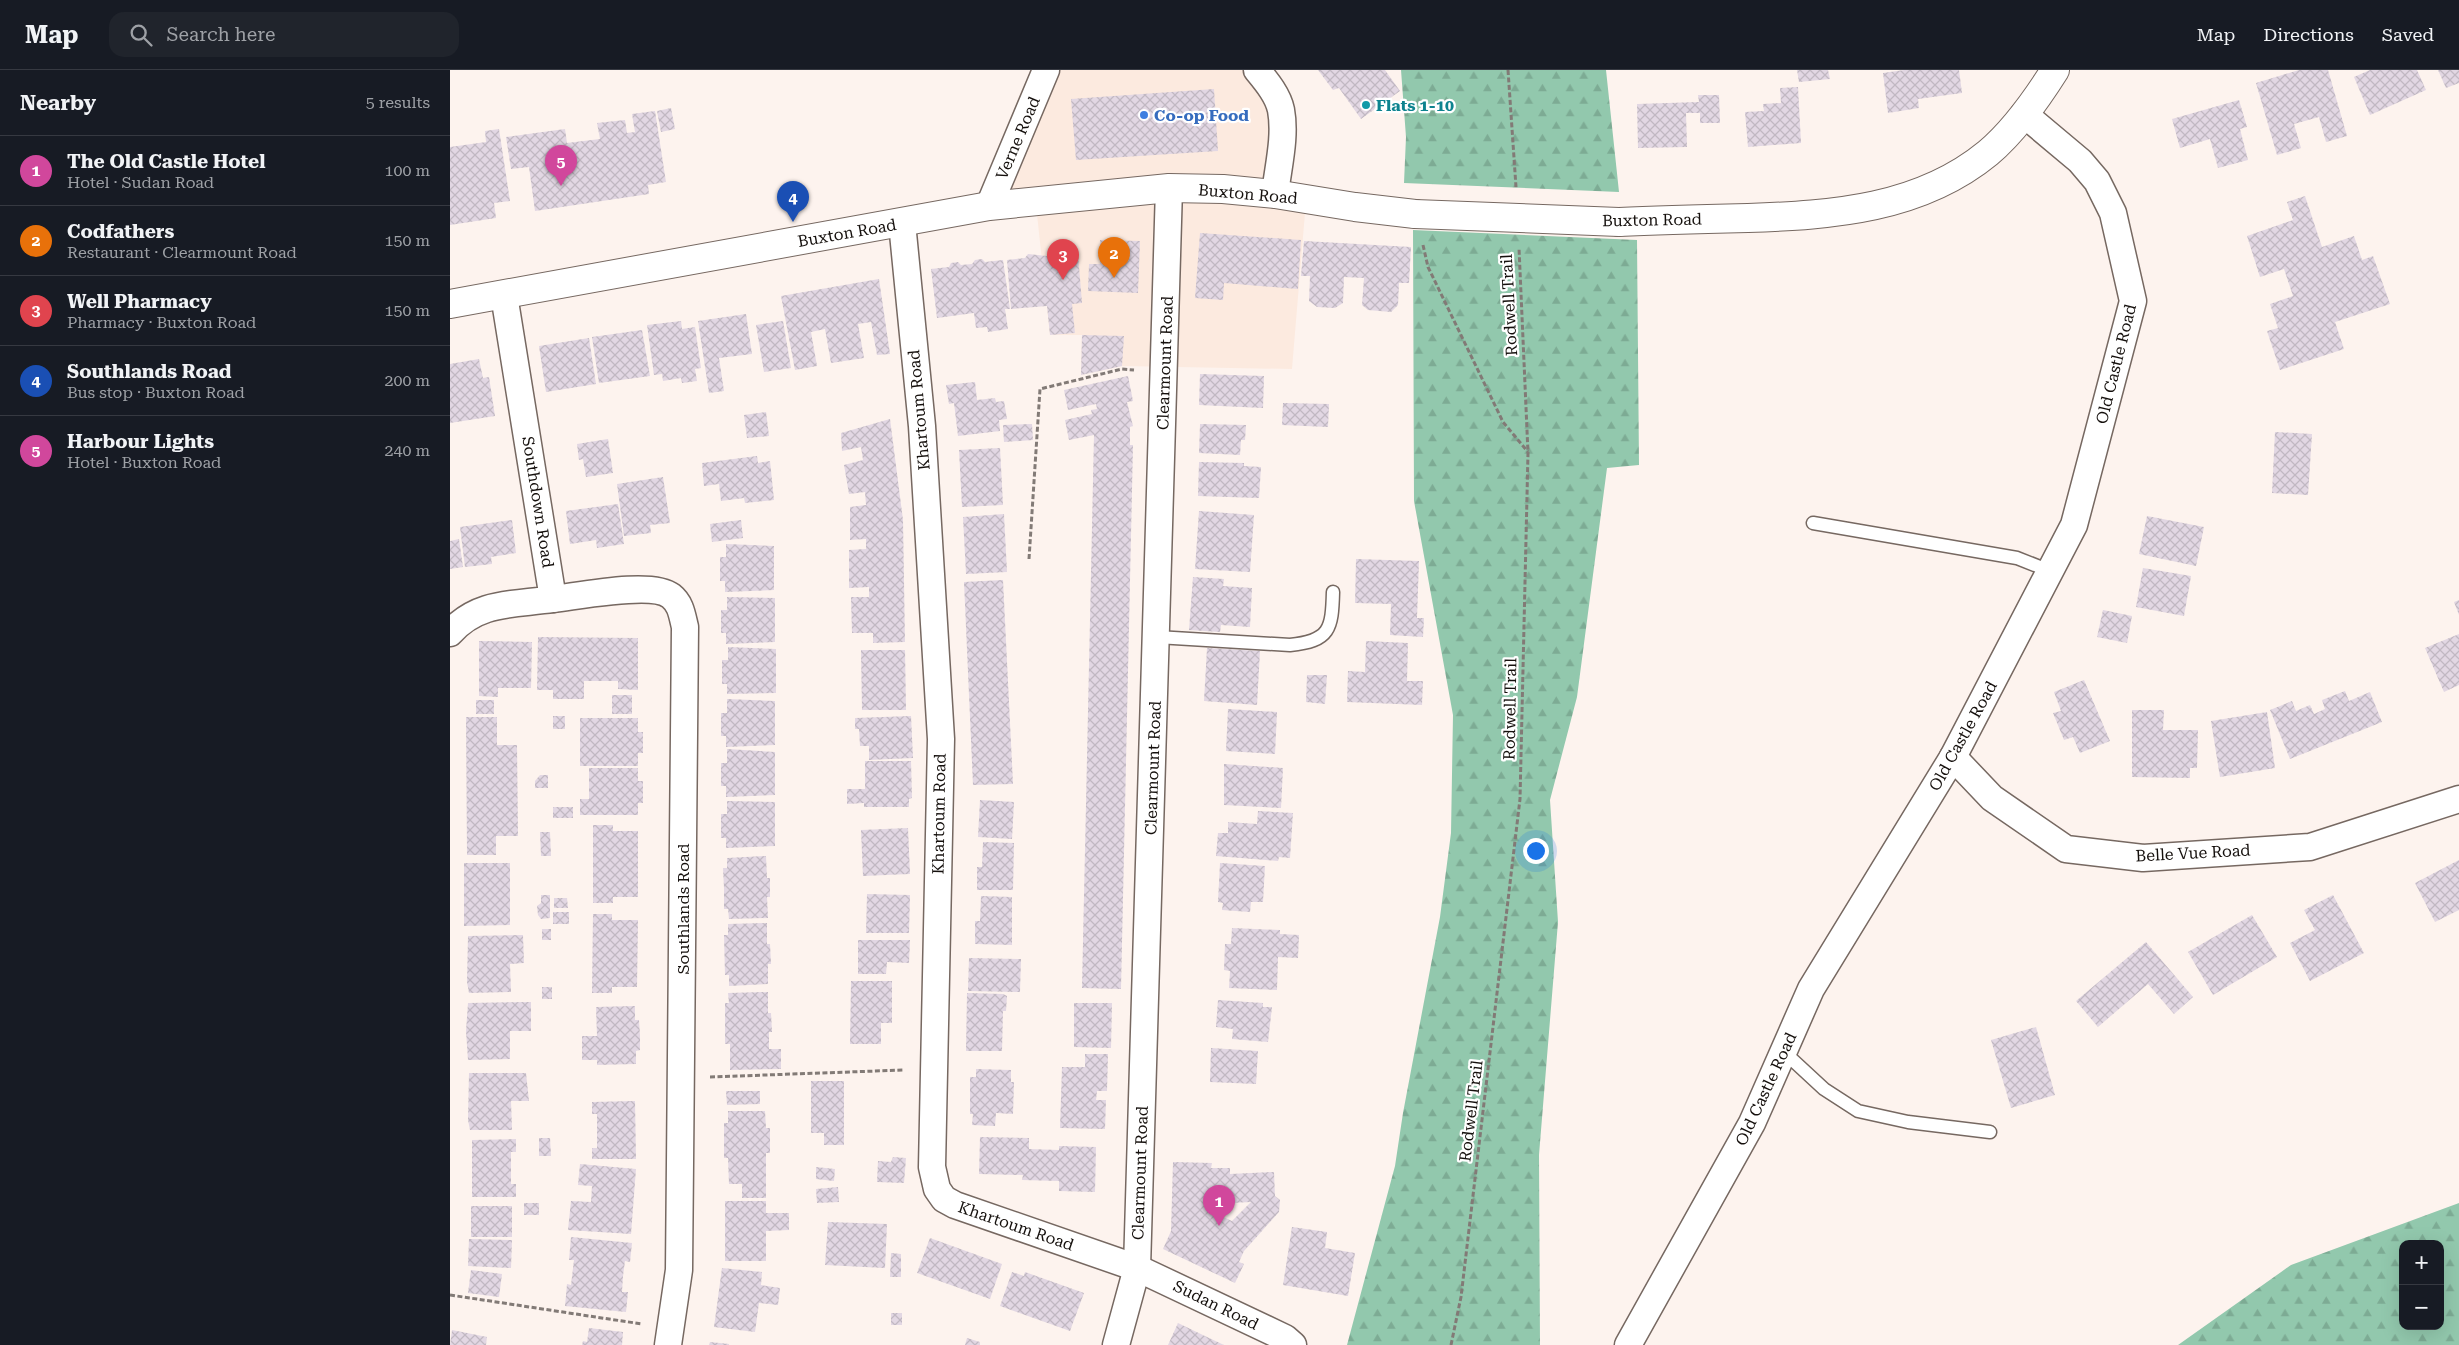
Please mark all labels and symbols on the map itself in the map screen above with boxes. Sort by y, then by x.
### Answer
street label: Verne Road [992,94,1044,182]
place label: Flats 1-10 [1376,96,1454,115]
marker: Flats 1-10 [1360,99,1372,111]
place label: Co-op Food [1154,106,1249,125]
marker: Co-op Food [1138,109,1150,121]
pin: 5 [545,145,577,186]
street label: Buxton Road [1198,180,1298,208]
pin: 4 [777,181,809,222]
street label: Buxton Road [1602,210,1702,230]
street label: Buxton Road [796,215,898,251]
pin: 2 [1098,237,1130,278]
pin: 3 [1047,239,1079,280]
street label: Rodwell Trail [1497,253,1521,356]
street label: Clearmount Road [1153,295,1177,431]
street label: Old Castle Road [2092,302,2140,426]
street label: Khartoum Road [904,349,934,471]
street label: Southdown Road [518,435,558,569]
street label: Rodwell Trail [1500,658,1520,760]
street label: Old Castle Road [1925,678,2001,794]
street label: Clearmount Road [1141,700,1165,836]
street label: Khartoum Road [928,753,950,875]
your location [1523,838,1549,864]
street label: Belle Vue Road [2135,841,2251,865]
street label: Southlands Road [674,843,693,975]
street label: Old Castle Road [1731,1029,1801,1149]
street label: Rodwell Trail [1455,1059,1487,1163]
street label: Clearmount Road [1128,1105,1152,1241]
pin: 1 [1203,1185,1235,1226]
street label: Khartoum Road [956,1197,1076,1255]
street label: Sudan Road [1170,1276,1262,1334]

